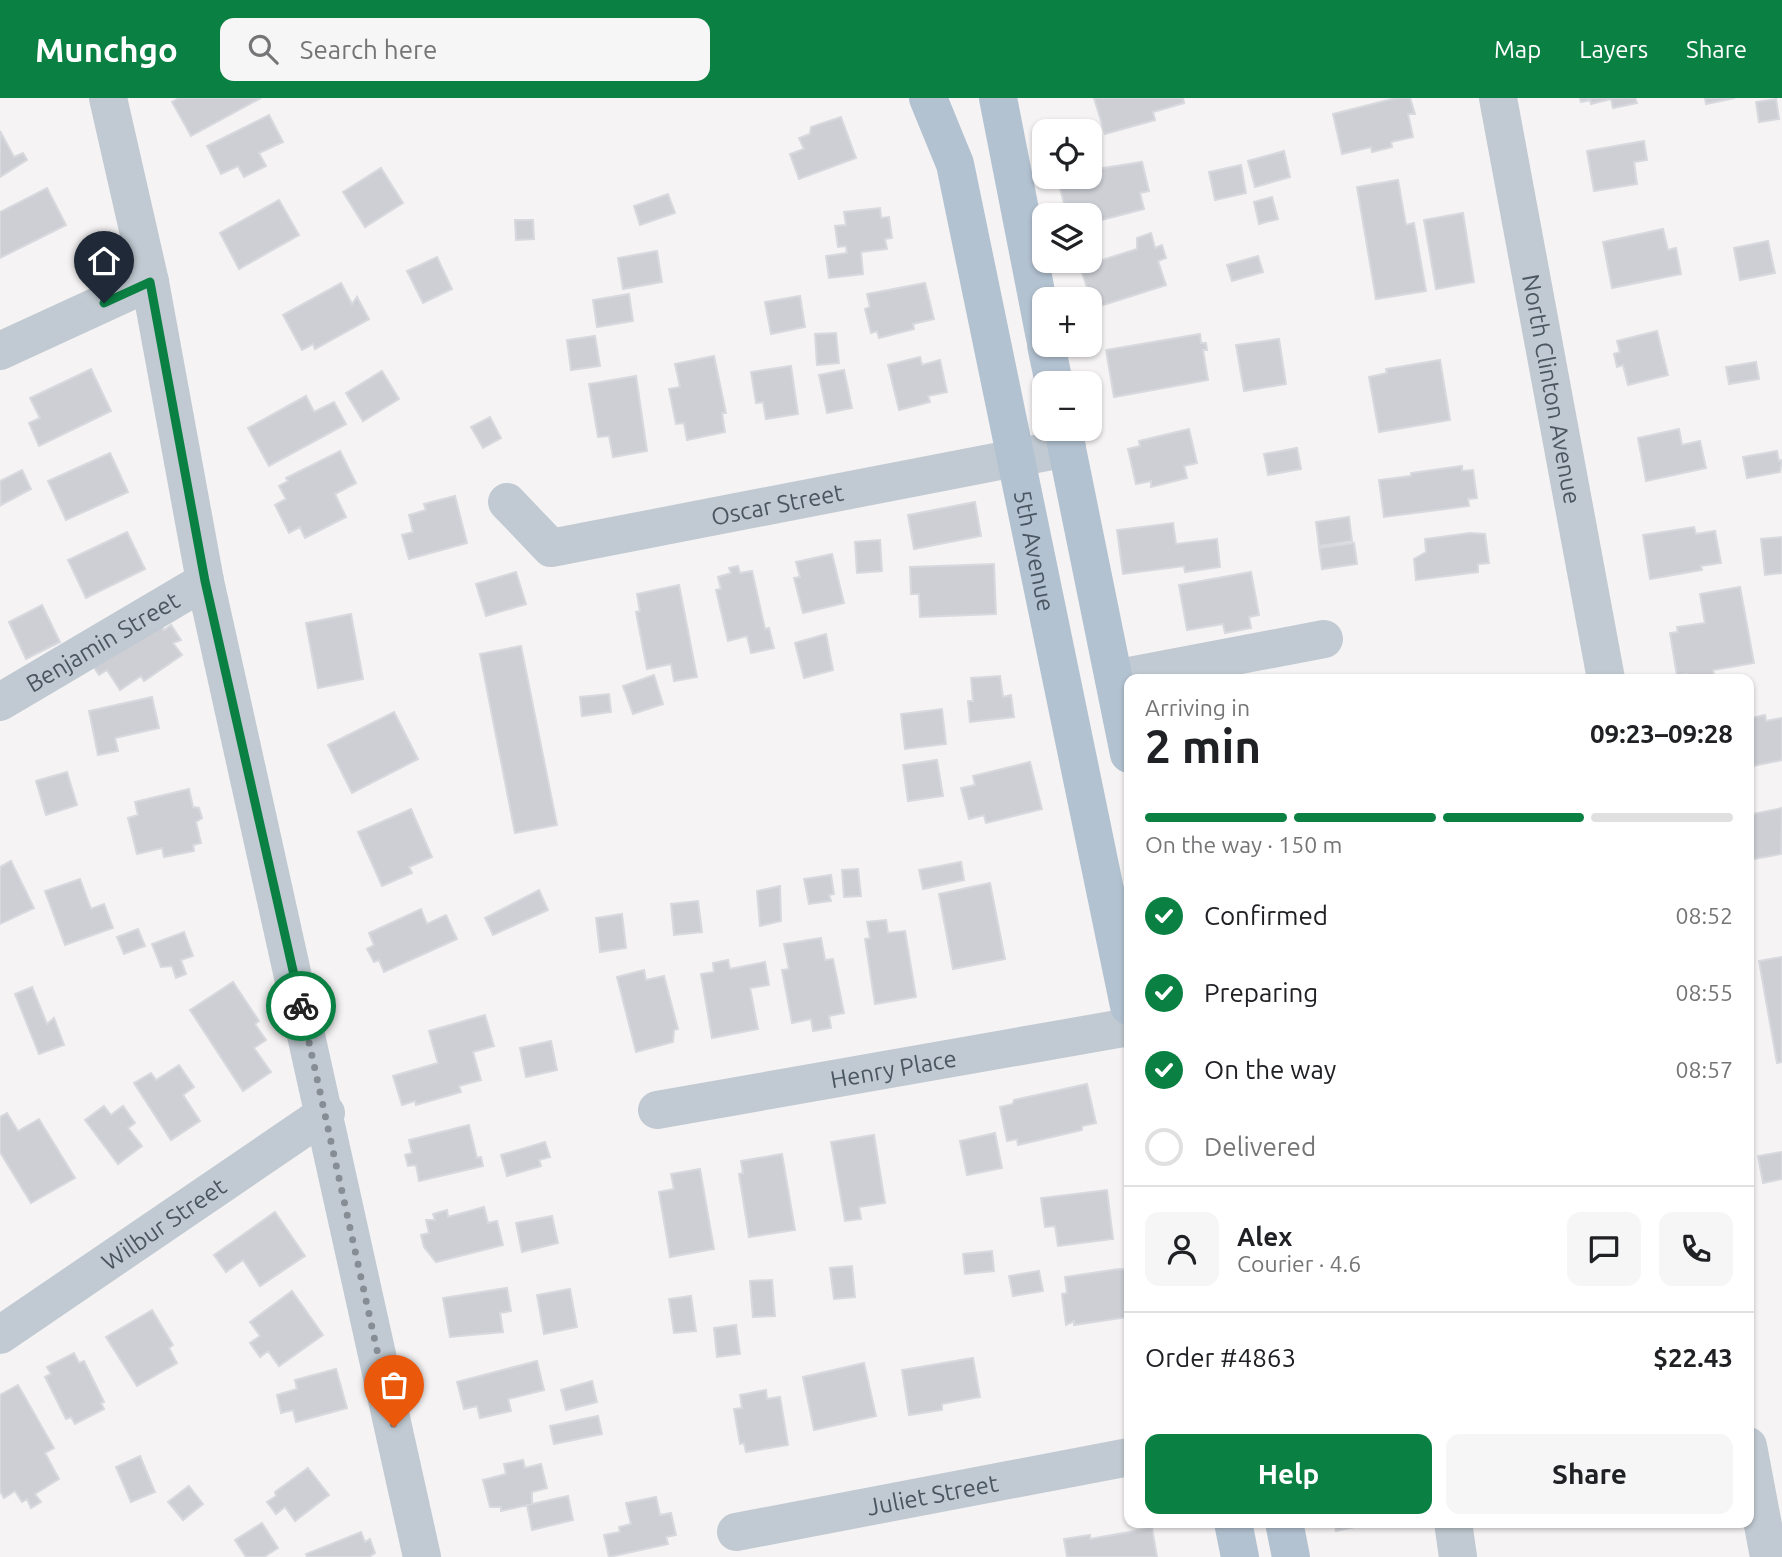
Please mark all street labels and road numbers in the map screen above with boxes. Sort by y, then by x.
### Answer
street label: North Clinton Avenue [1518,272,1587,506]
street label: Oscar Street [709,478,846,530]
street label: 5th Avenue [1009,488,1061,614]
street label: Benjamin Street [21,586,184,697]
street label: Henry Place [828,1044,959,1093]
street label: Wilbur Street [96,1171,231,1275]
street label: Juliet Street [865,1469,1001,1520]

